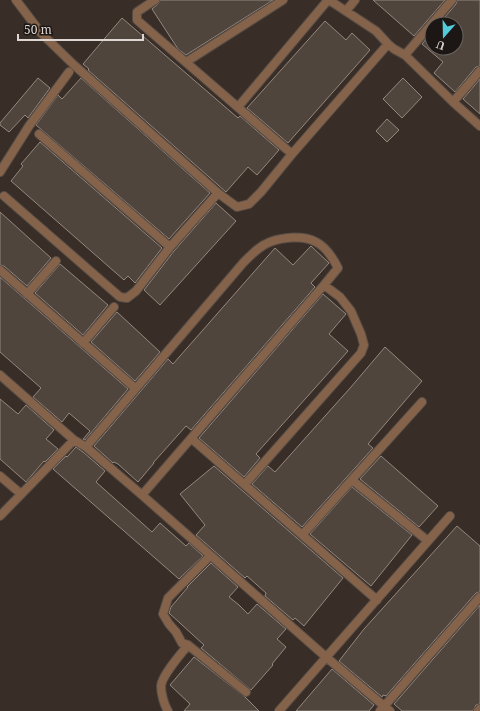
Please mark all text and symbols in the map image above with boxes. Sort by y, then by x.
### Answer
scale bar [18,16,143,42]
north arrow [424,16,464,56]
text: 50 m [24,21,52,38]
text: U [433,37,447,54]

